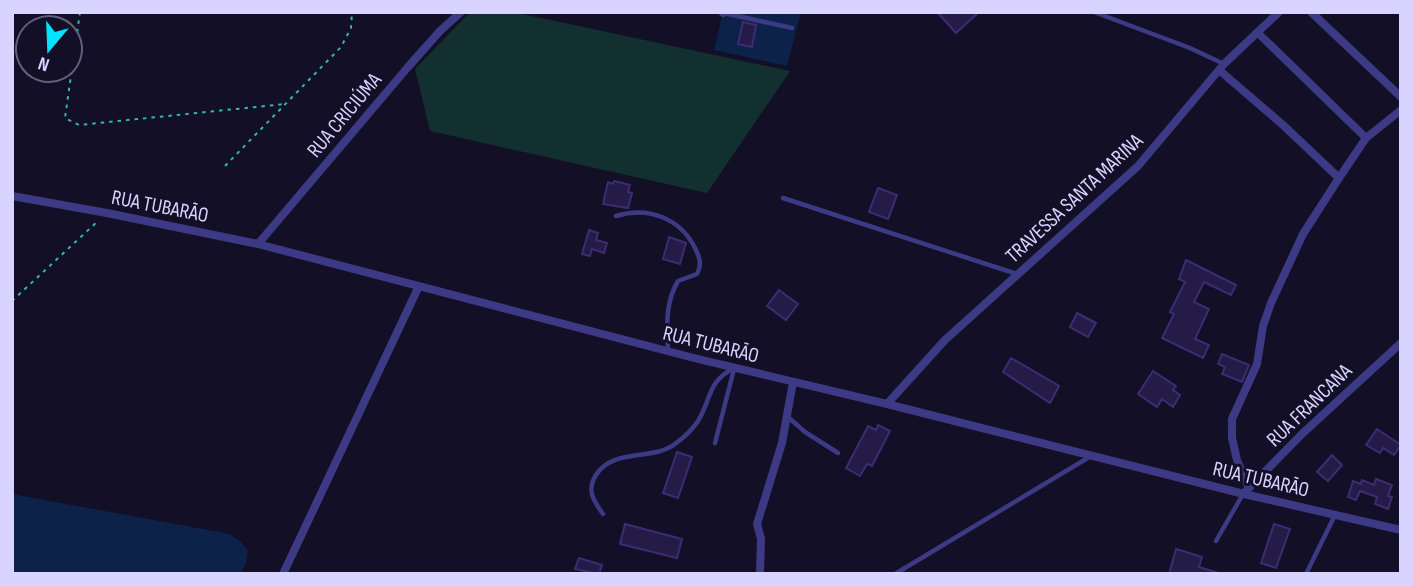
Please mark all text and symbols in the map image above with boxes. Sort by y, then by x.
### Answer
north arrow [14,14,84,84]
text: N [35,51,52,76]
street label: RUA CRICIÚMA [302,67,388,163]
street label: TRAVESSA SANTA MARINA [1001,128,1149,268]
street label: RUA TUBARÃO [109,185,210,228]
street label: RUA TUBARÃO [660,320,761,368]
street label: RUA FRANCANA [1262,358,1358,452]
street label: RUA TUBARÃO [1210,456,1311,503]

